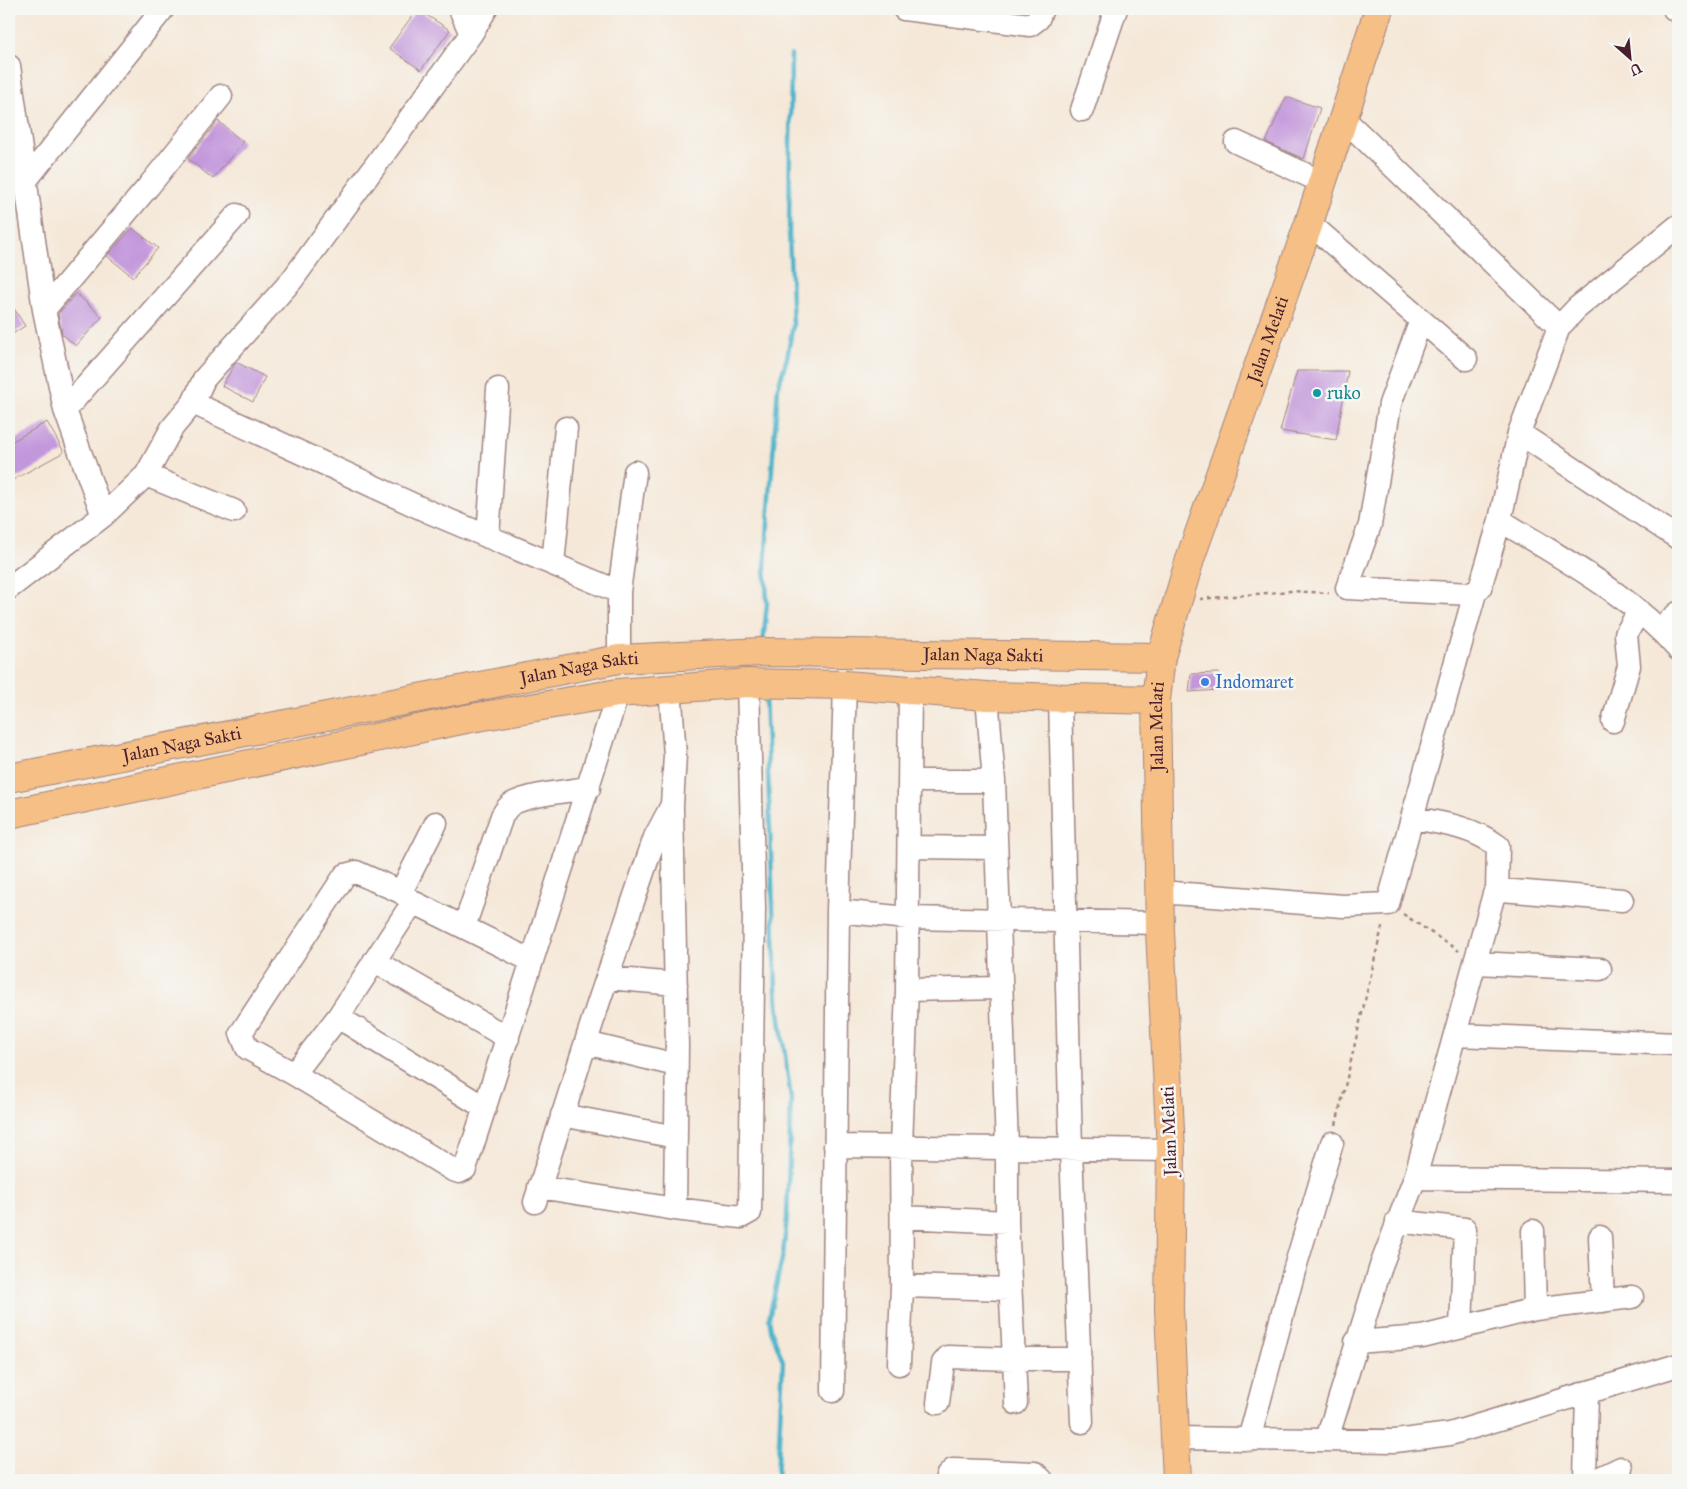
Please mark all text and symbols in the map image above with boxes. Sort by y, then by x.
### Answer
north arrow [1604,32,1654,82]
text: U [1626,59,1644,80]
street label: Jalan Melati [1242,293,1293,388]
place label: ruko [1327,382,1361,404]
marker: ruko [1311,387,1323,399]
street label: Jalan Naga Sakti [921,643,1044,667]
street label: Jalan Naga Sakti [516,647,639,690]
place label: Indomaret [1215,671,1294,693]
marker: Indomaret [1199,676,1211,688]
street label: Jalan Melati [1145,680,1169,774]
street label: Jalan Naga Sakti [119,722,243,768]
street label: Jalan Melati [1156,1085,1183,1178]

